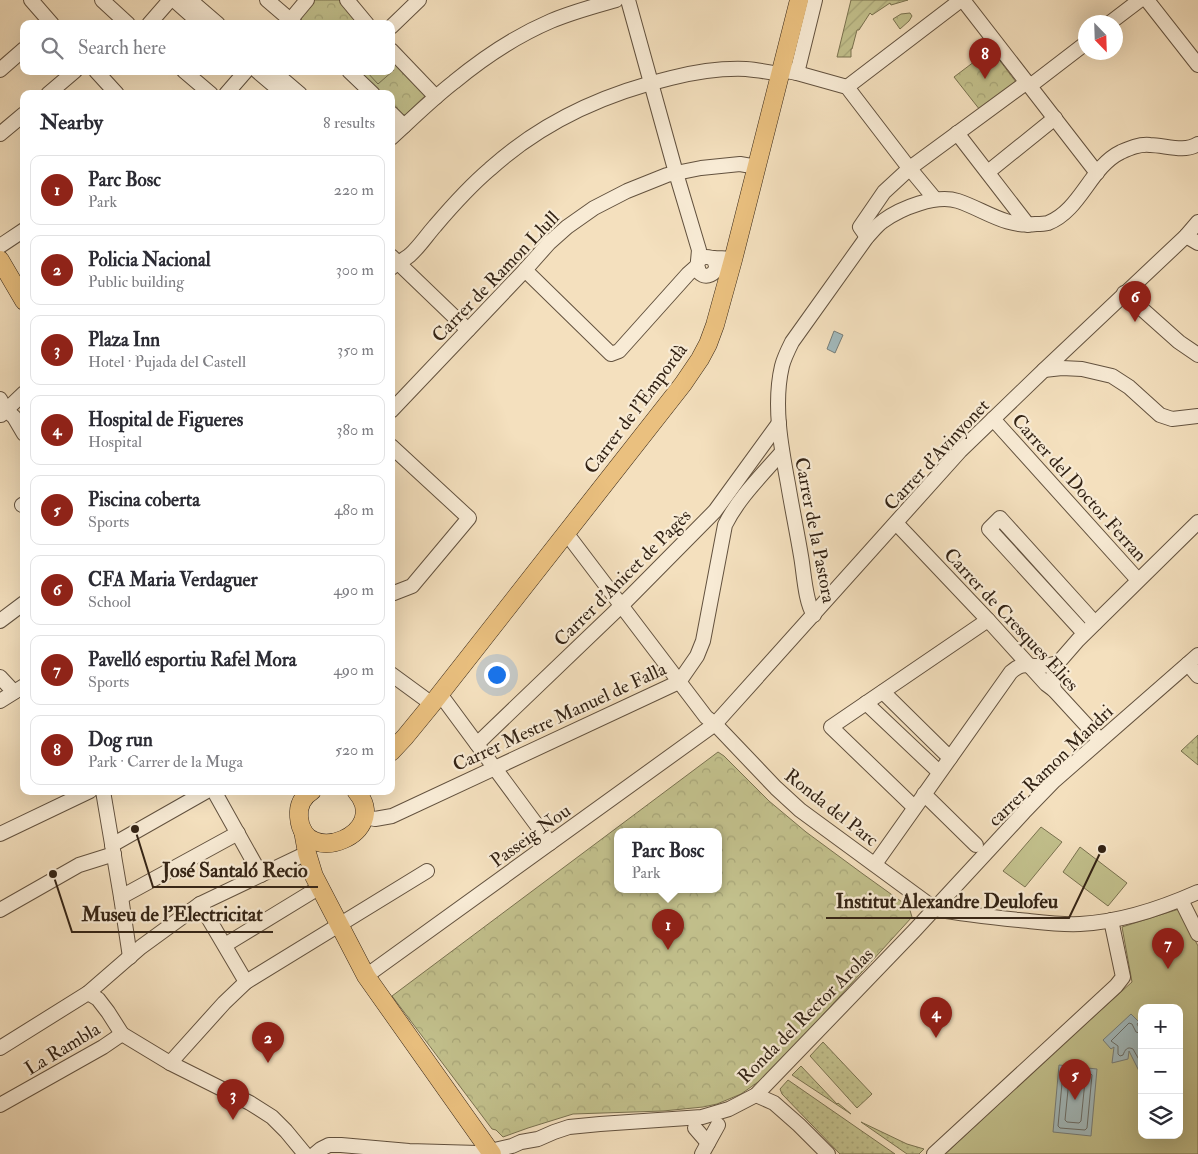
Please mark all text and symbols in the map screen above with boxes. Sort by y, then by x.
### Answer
north arrow [1078,15,1123,60]
search box [20,20,395,75]
icon: search [38,34,66,62]
text: Search here [78,36,166,60]
pin: 8 [969,38,1001,79]
text: Nearby [40,109,103,136]
text: 8 results [323,113,375,133]
text: Parc Bosc [88,168,161,192]
text: 1 [54,180,60,200]
text: 220 m [334,180,374,200]
text: Park [88,192,117,212]
street label: Carrer de Ramon Llull [427,206,565,347]
text: Policia Nacional [88,248,211,272]
text: 2 [53,260,61,280]
text: 300 m [336,260,374,280]
text: Public building [88,272,184,292]
pin: 6 [1119,281,1151,322]
text: Plaza Inn [88,328,160,352]
street label: Carrer de l'Empordà [579,339,694,479]
text: 3 [54,340,60,360]
text: 350 m [337,340,374,360]
text: Hotel · Pujada del Castell [88,352,246,372]
street label: Carrer d'Avinyonet [879,394,995,516]
text: Hospital de Figueres [88,408,243,432]
street label: Carrer del Doctor Ferran [1007,409,1152,567]
text: 4 [53,420,61,440]
text: 380 m [336,420,374,440]
text: Hospital [88,432,142,452]
street label: Carrer de la Pastora [789,455,841,605]
text: Piscina coberta [88,488,200,512]
text: 5 [53,500,61,520]
text: 480 m [334,500,374,520]
street label: Carrer d'Anicet de Pagès [549,504,696,651]
text: Sports [88,512,129,532]
street label: Carrer de Cresques Elies [939,543,1084,696]
text: CFA Maria Verdaguer [88,568,258,592]
text: 6 [53,580,61,600]
text: 490 m [333,580,374,600]
text: School [88,592,131,612]
text: Pavelló esportiu Rafel Mora [88,648,297,672]
street label: Carrer Mestre Manuel de Falla [449,657,670,777]
text: 7 [53,660,61,680]
text: 490 m [333,660,374,680]
your location [484,662,510,688]
text: Sports [88,672,129,692]
street label: carrer Ramon Mandri [983,700,1118,832]
text: Dog run [88,728,153,752]
text: 8 [53,740,61,760]
text: 520 m [335,740,374,760]
text: Park · Carrer de la Muga [88,752,243,772]
street label: Ronda del Parc [780,764,883,852]
street label: Passeig Nou [486,799,576,873]
popup [614,828,722,893]
text: Parc Bosc [632,839,704,863]
callout: José Santaló Recio [153,852,318,887]
text: José Santaló Recio [161,858,308,883]
text: Park [632,863,661,883]
callout: Institut Alexandre Deulofeu [826,883,1069,918]
text: Institut Alexandre Deulofeu [836,889,1059,914]
callout: Museu de l'Electricitat [72,897,273,932]
text: Museu de l'Electricitat [80,902,263,927]
pin: 1 [652,909,684,950]
pin: 7 [1152,928,1184,969]
street label: Ronda del Rector Arolas [733,943,879,1089]
pin: 4 [920,997,952,1038]
map controls [1138,1004,1183,1139]
button: + [1138,1004,1183,1049]
street label: La Rambla [21,1017,105,1081]
pin: 2 [252,1022,284,1063]
button: − [1138,1049,1183,1094]
pin: 5 [1059,1059,1091,1100]
pin: 3 [217,1079,249,1120]
button: layers [1138,1094,1183,1139]

